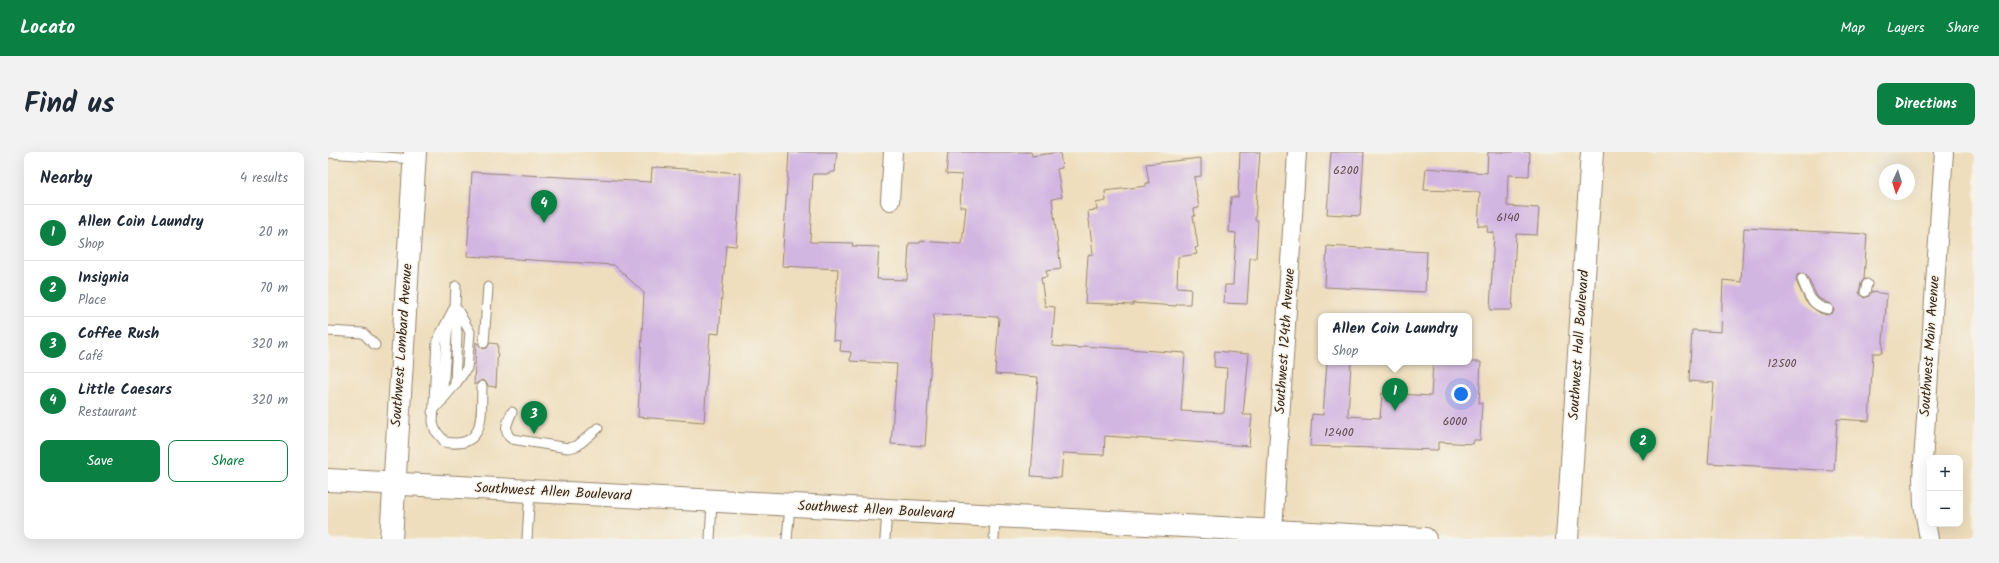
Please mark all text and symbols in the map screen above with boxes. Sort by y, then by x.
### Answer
text: Locato [20,13,75,43]
text: Map [1841,17,1865,39]
text: Layers [1887,17,1925,39]
text: Share [1947,17,1979,39]
text: Find us [24,82,115,127]
button: Directions [1877,83,1975,125]
house number: 6200 [1333,161,1359,180]
north arrow [1879,164,1915,200]
text: Nearby [40,165,92,192]
text: 4 results [240,168,288,189]
pin: 4 [531,190,557,223]
house number: 6140 [1496,208,1520,227]
text: Allen Coin Laundry [78,210,204,234]
text: 1 [51,222,55,243]
text: 20 m [258,222,288,243]
text: Shop [78,234,104,255]
street label: Southwest Lombard Avenue [385,262,419,427]
text: Insignia [78,266,129,290]
street label: Southwest 124th Avenue [1269,267,1301,415]
street label: Southwest Hall Boulevard [1563,268,1595,421]
street label: Southwest Main Avenue [1914,274,1946,417]
text: 2 [49,278,57,299]
text: 70 m [260,278,288,299]
text: Place [78,290,106,311]
popup [1318,313,1472,365]
text: Allen Coin Laundry [1332,317,1458,341]
text: Coffee Rush [78,322,159,346]
text: 3 [49,334,57,355]
text: 320 m [251,334,288,355]
text: Shop [1332,341,1358,362]
text: Café [78,346,102,367]
house number: 12500 [1767,354,1797,373]
text: Little Caesars [78,378,172,402]
pin: 1 [1382,378,1408,411]
your location [1451,384,1471,404]
text: 4 [49,390,57,411]
text: 320 m [251,390,288,411]
pin: 3 [521,401,547,434]
text: Restaurant [78,402,137,423]
house number: 6000 [1443,412,1467,431]
house number: 12400 [1324,423,1354,442]
pin: 2 [1630,428,1656,461]
button: Save [40,440,160,482]
button: Share [168,440,288,482]
map controls [1927,455,1963,527]
button: + [1927,455,1963,491]
street label: Southwest Allen Boulevard [474,477,633,507]
button: − [1927,491,1963,527]
street label: Southwest Allen Boulevard [797,495,956,525]

